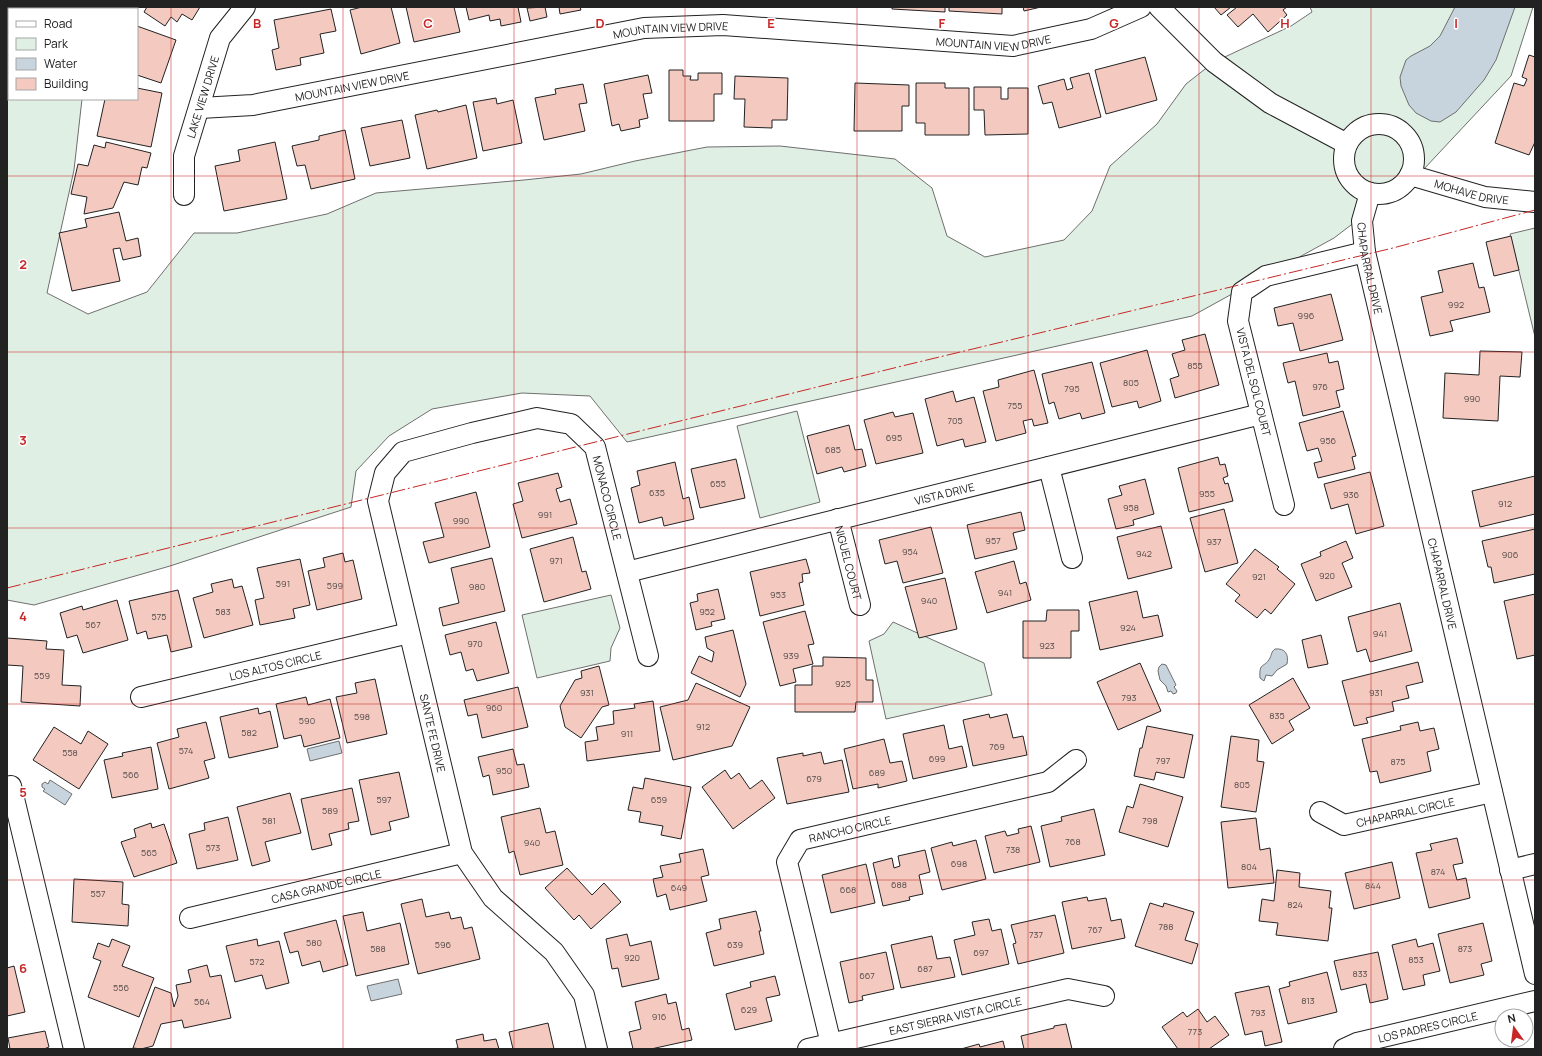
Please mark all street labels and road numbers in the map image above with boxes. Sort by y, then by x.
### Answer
street label: MOUNTAIN VIEW DRIVE [612,17,729,41]
street label: MOUNTAIN VIEW DRIVE [935,30,1052,54]
street label: LAKE VIEW DRIVE [182,54,222,140]
street label: MOUNTAIN VIEW DRIVE [294,67,410,104]
street label: MOHAVE DRIVE [1433,175,1509,207]
street label: CHAPARRAL DRIVE [1355,221,1387,315]
street label: VISTA DEL SOL COURT [1233,326,1275,438]
street label: MONACO CIRCLE [590,454,626,542]
street label: VISTA DRIVE [913,478,976,508]
street label: NIGUEL COURT [832,524,866,602]
street label: CHAPARRAL DRIVE [1425,536,1461,631]
street label: LOS ALTOS CIRCLE [228,647,323,683]
street label: SANTE FE DRIVE [417,692,449,774]
street label: CHAPARRAL CIRCLE [1354,793,1456,830]
street label: RANCHO CIRCLE [807,811,893,845]
street label: CASA GRANDE CIRCLE [270,865,383,906]
street label: EAST SIERRA VISTA CIRCLE [887,992,1023,1038]
street label: LOS PADRES CIRCLE [1376,1007,1479,1045]

